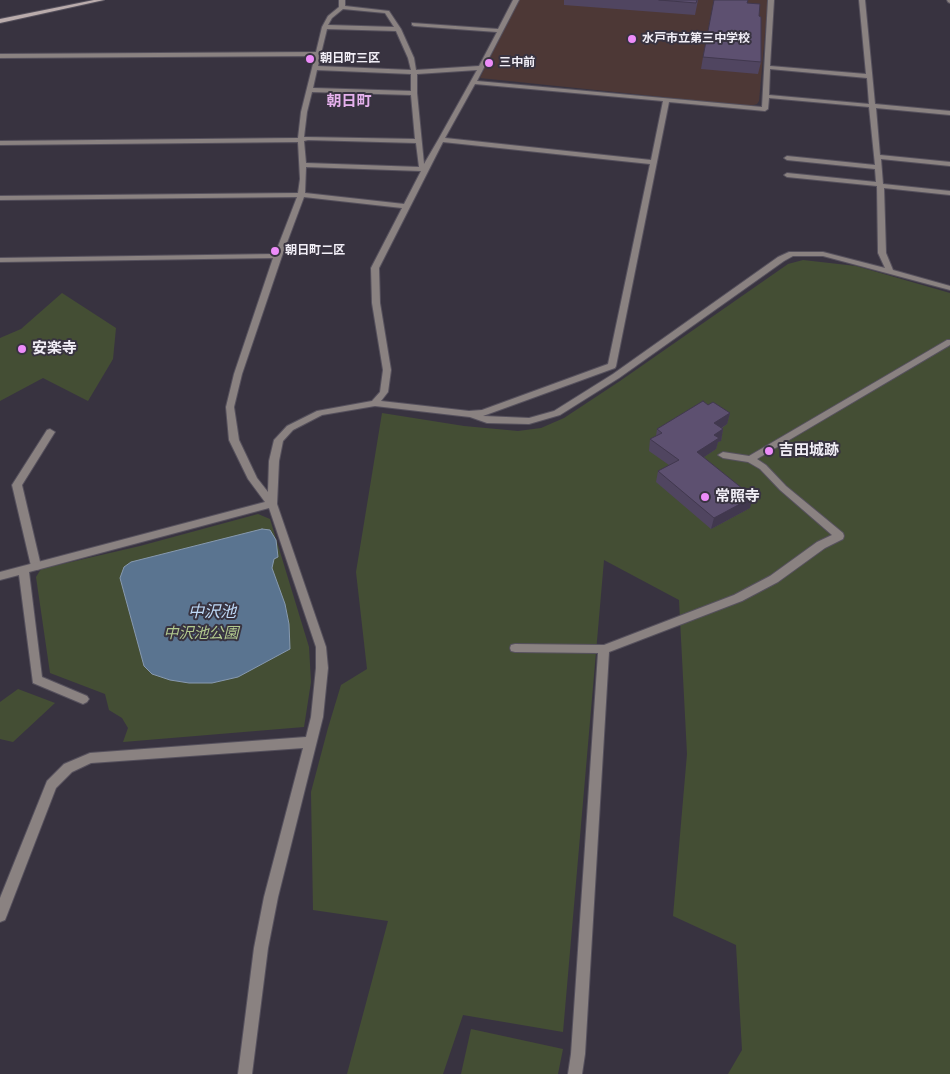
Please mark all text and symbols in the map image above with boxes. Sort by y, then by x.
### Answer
place label: 水戸市立第三中学校 [642,32,750,46]
marker: 水戸市立第三中学校 [626,33,638,45]
place label: 朝日町三区 [320,52,380,66]
marker: 朝日町三区 [304,53,316,65]
place label: 三中前 [499,56,535,70]
marker: 三中前 [483,57,495,69]
district label: 朝日町 [327,93,371,111]
place label: 朝日町二区 [285,244,345,258]
marker: 朝日町二区 [269,245,281,257]
place label: 安楽寺 [32,340,77,358]
marker: 安楽寺 [16,343,28,355]
place label: 吉田城跡 [779,442,839,460]
marker: 吉田城跡 [763,445,775,457]
place label: 常照寺 [715,488,760,506]
marker: 常照寺 [699,491,711,503]
water label: 中沢池 [188,602,236,622]
park label: 中沢池公園 [164,625,238,643]

